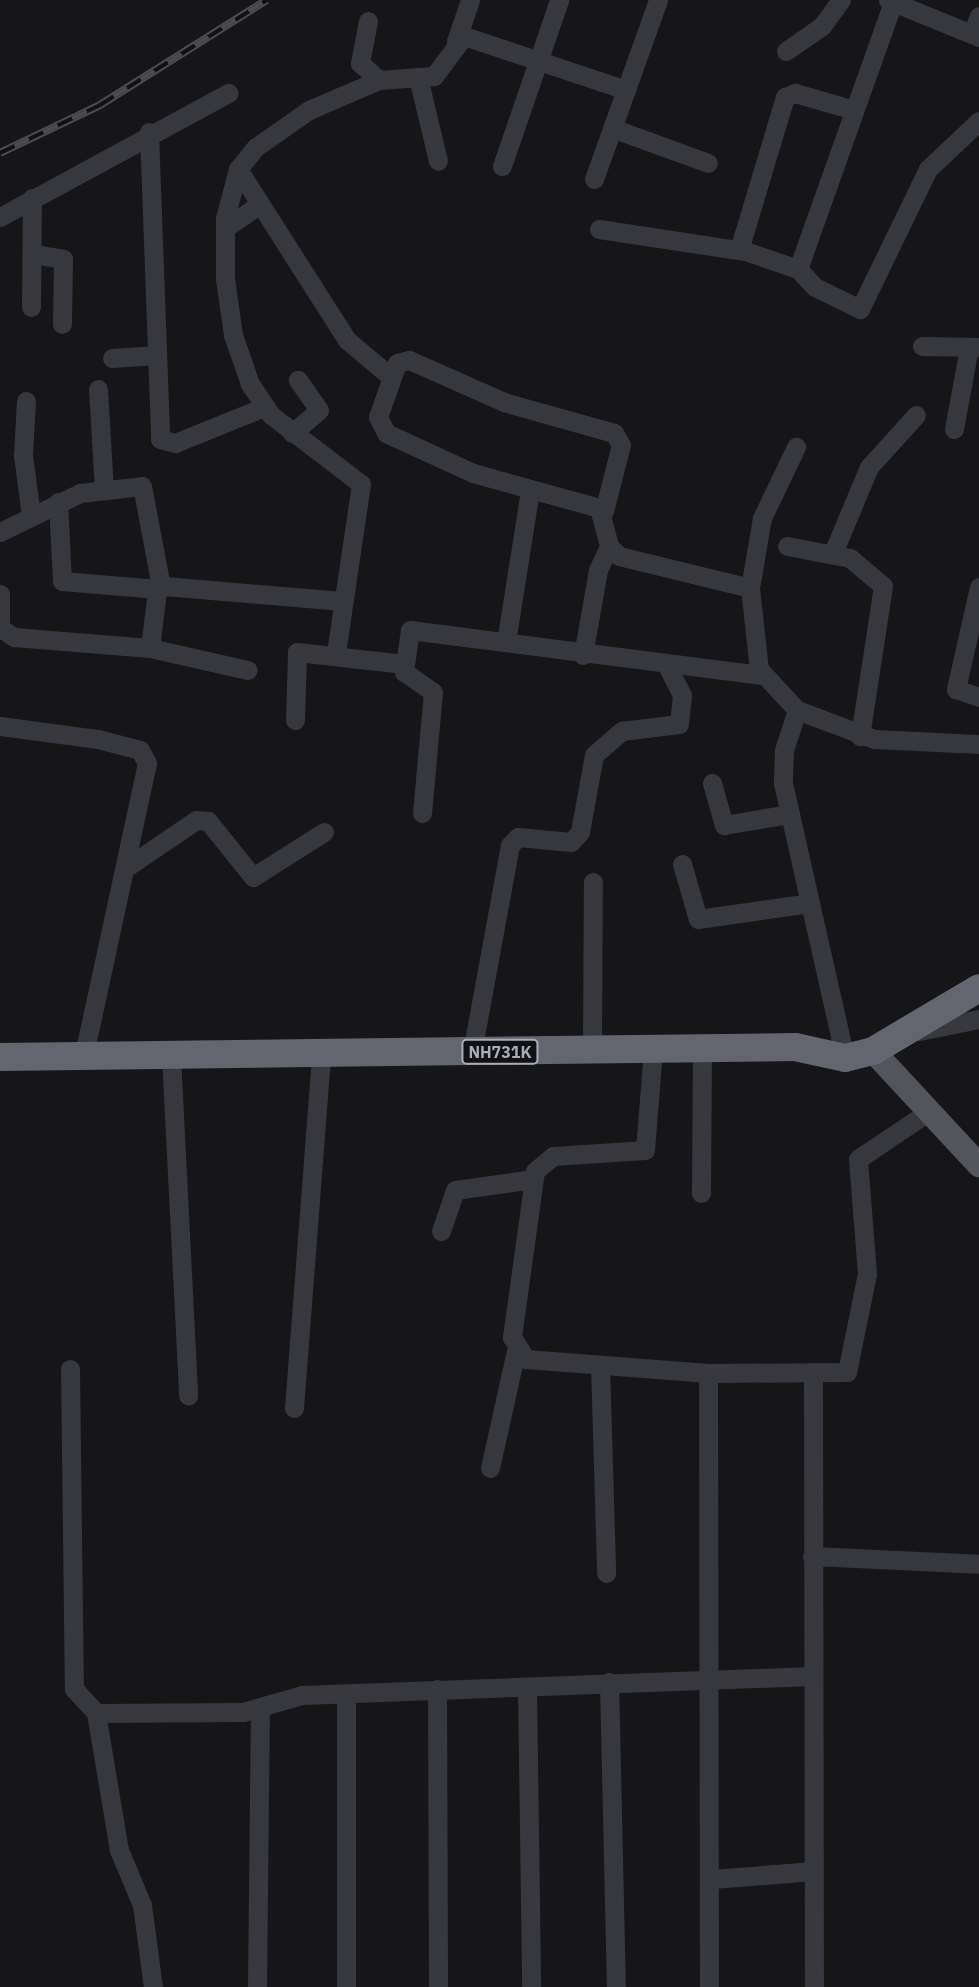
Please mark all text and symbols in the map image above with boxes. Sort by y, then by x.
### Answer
road number: NH731K [460,1040,540,1064]

